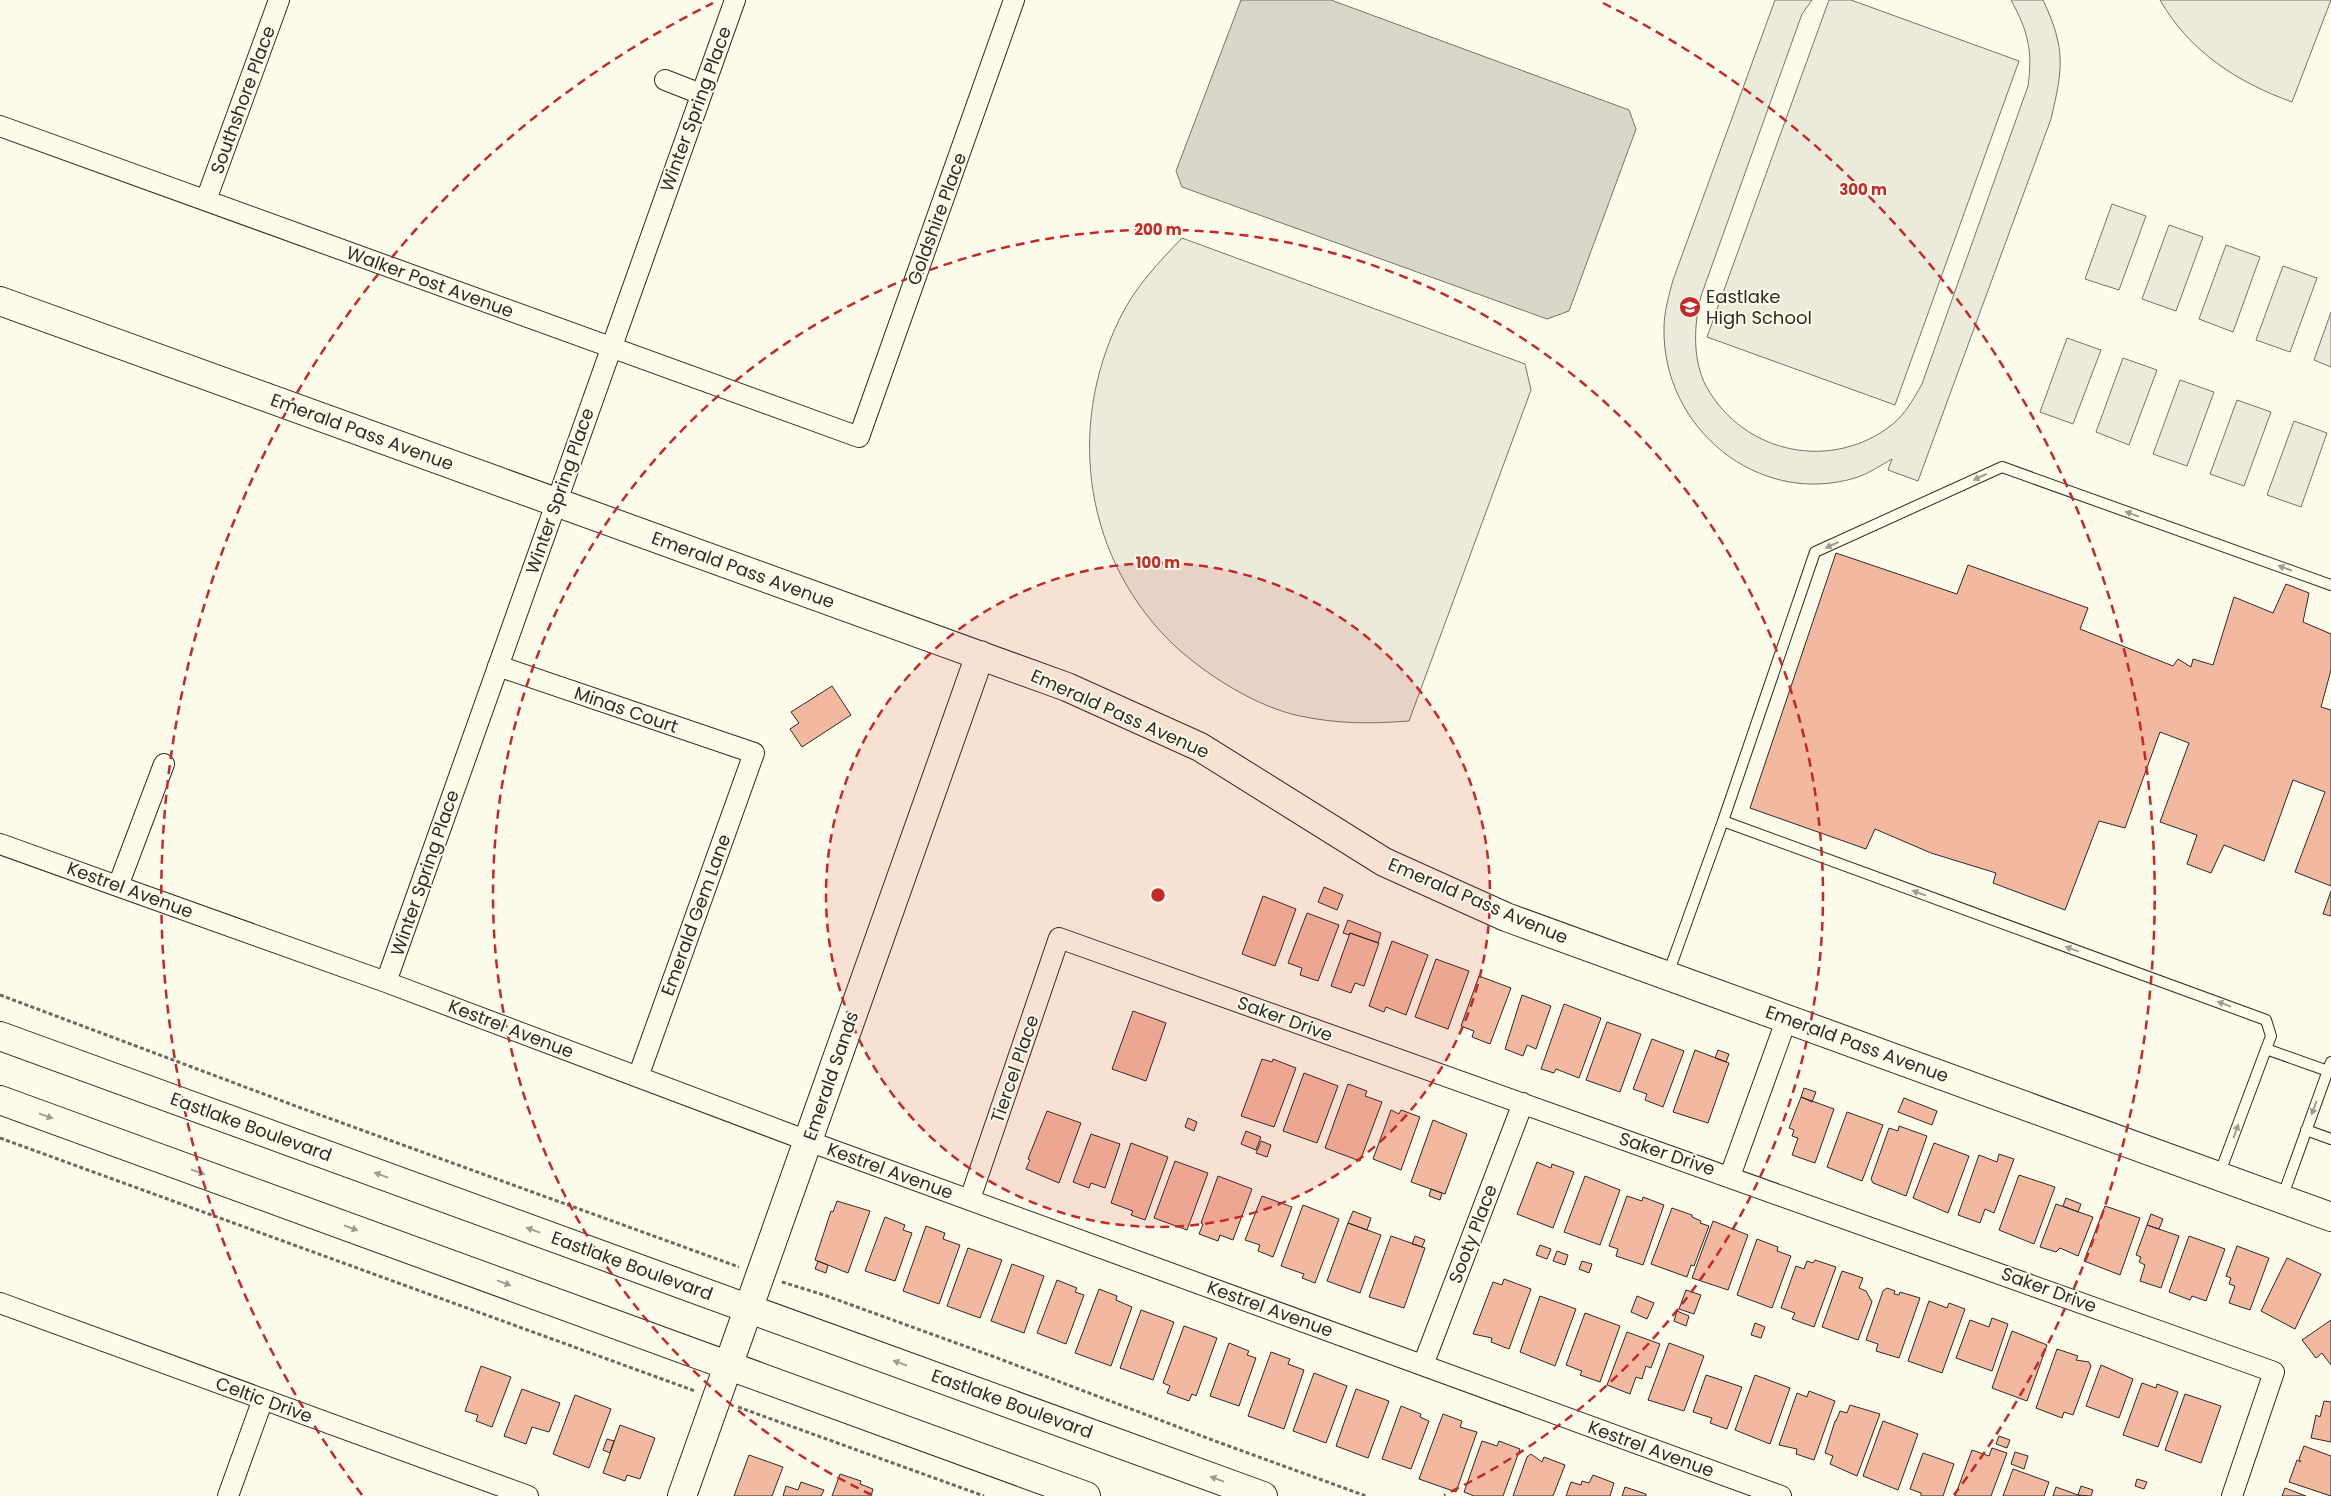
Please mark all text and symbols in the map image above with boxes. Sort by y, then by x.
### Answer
street label: Southshore Place [204,22,281,177]
street label: Winter Spring Place [654,23,737,195]
street label: Goldshire Place [901,149,972,289]
text: 300 m [1839,179,1887,200]
text: 200 m [1134,219,1182,240]
street label: Walker Post Avenue [343,240,517,323]
place label: Eastlake High School [1706,284,1812,330]
school or university icon: Eastlake High School [1678,295,1702,319]
street label: Emerald Pass Avenue [267,387,457,476]
street label: Winter Spring Place [519,404,600,577]
one-way arrow [1973,473,1987,481]
one-way arrow [2124,510,2139,518]
street label: Emerald Pass Avenue [648,525,838,614]
one-way arrow [1825,541,1839,549]
text: 100 m [1136,552,1180,573]
one-way arrow [2277,564,2292,572]
street label: Emerald Pass Avenue [1027,663,1213,764]
street label: Minas Court [571,680,681,739]
street label: Winter Spring Place [384,786,465,959]
street label: Emerald Gem Lane [655,831,736,999]
street label: Emerald Pass Avenue [1384,851,1572,950]
street label: Kestrel Avenue [64,855,197,924]
centre of rings [1149,886,1167,904]
one-way arrow [1911,889,1926,897]
one-way arrow [2064,945,2079,952]
street label: Saker Drive [1234,990,1336,1047]
street label: Kestrel Avenue [445,993,578,1064]
street label: Emerald Pass Avenue [1762,999,1952,1088]
one-way arrow [2216,1000,2231,1008]
street label: Emerald Sands [797,1008,864,1144]
street label: Tiercel Place [984,1012,1045,1126]
street label: Eastlake Boulevard [167,1086,335,1167]
one-way arrow [2310,1101,2318,1116]
one-way arrow [39,1112,54,1120]
one-way arrow [2233,1123,2240,1138]
street label: Saker Drive [1616,1125,1718,1182]
street label: Kestrel Avenue [824,1136,957,1205]
one-way arrow [191,1169,206,1176]
one-way arrow [373,1171,388,1178]
street label: Sooty Place [1442,1181,1503,1287]
one-way arrow [344,1224,359,1232]
street label: Eastlake Boulevard [548,1225,716,1306]
one-way arrow [526,1226,541,1233]
street label: Saker Drive [1998,1261,2100,1318]
street label: Kestrel Avenue [1204,1274,1337,1343]
one-way arrow [497,1279,512,1287]
one-way arrow [892,1359,907,1367]
street label: Eastlake Boulevard [928,1363,1096,1444]
street label: Celtic Drive [212,1370,316,1429]
street label: Kestrel Avenue [1585,1414,1718,1483]
one-way arrow [1209,1475,1224,1483]

